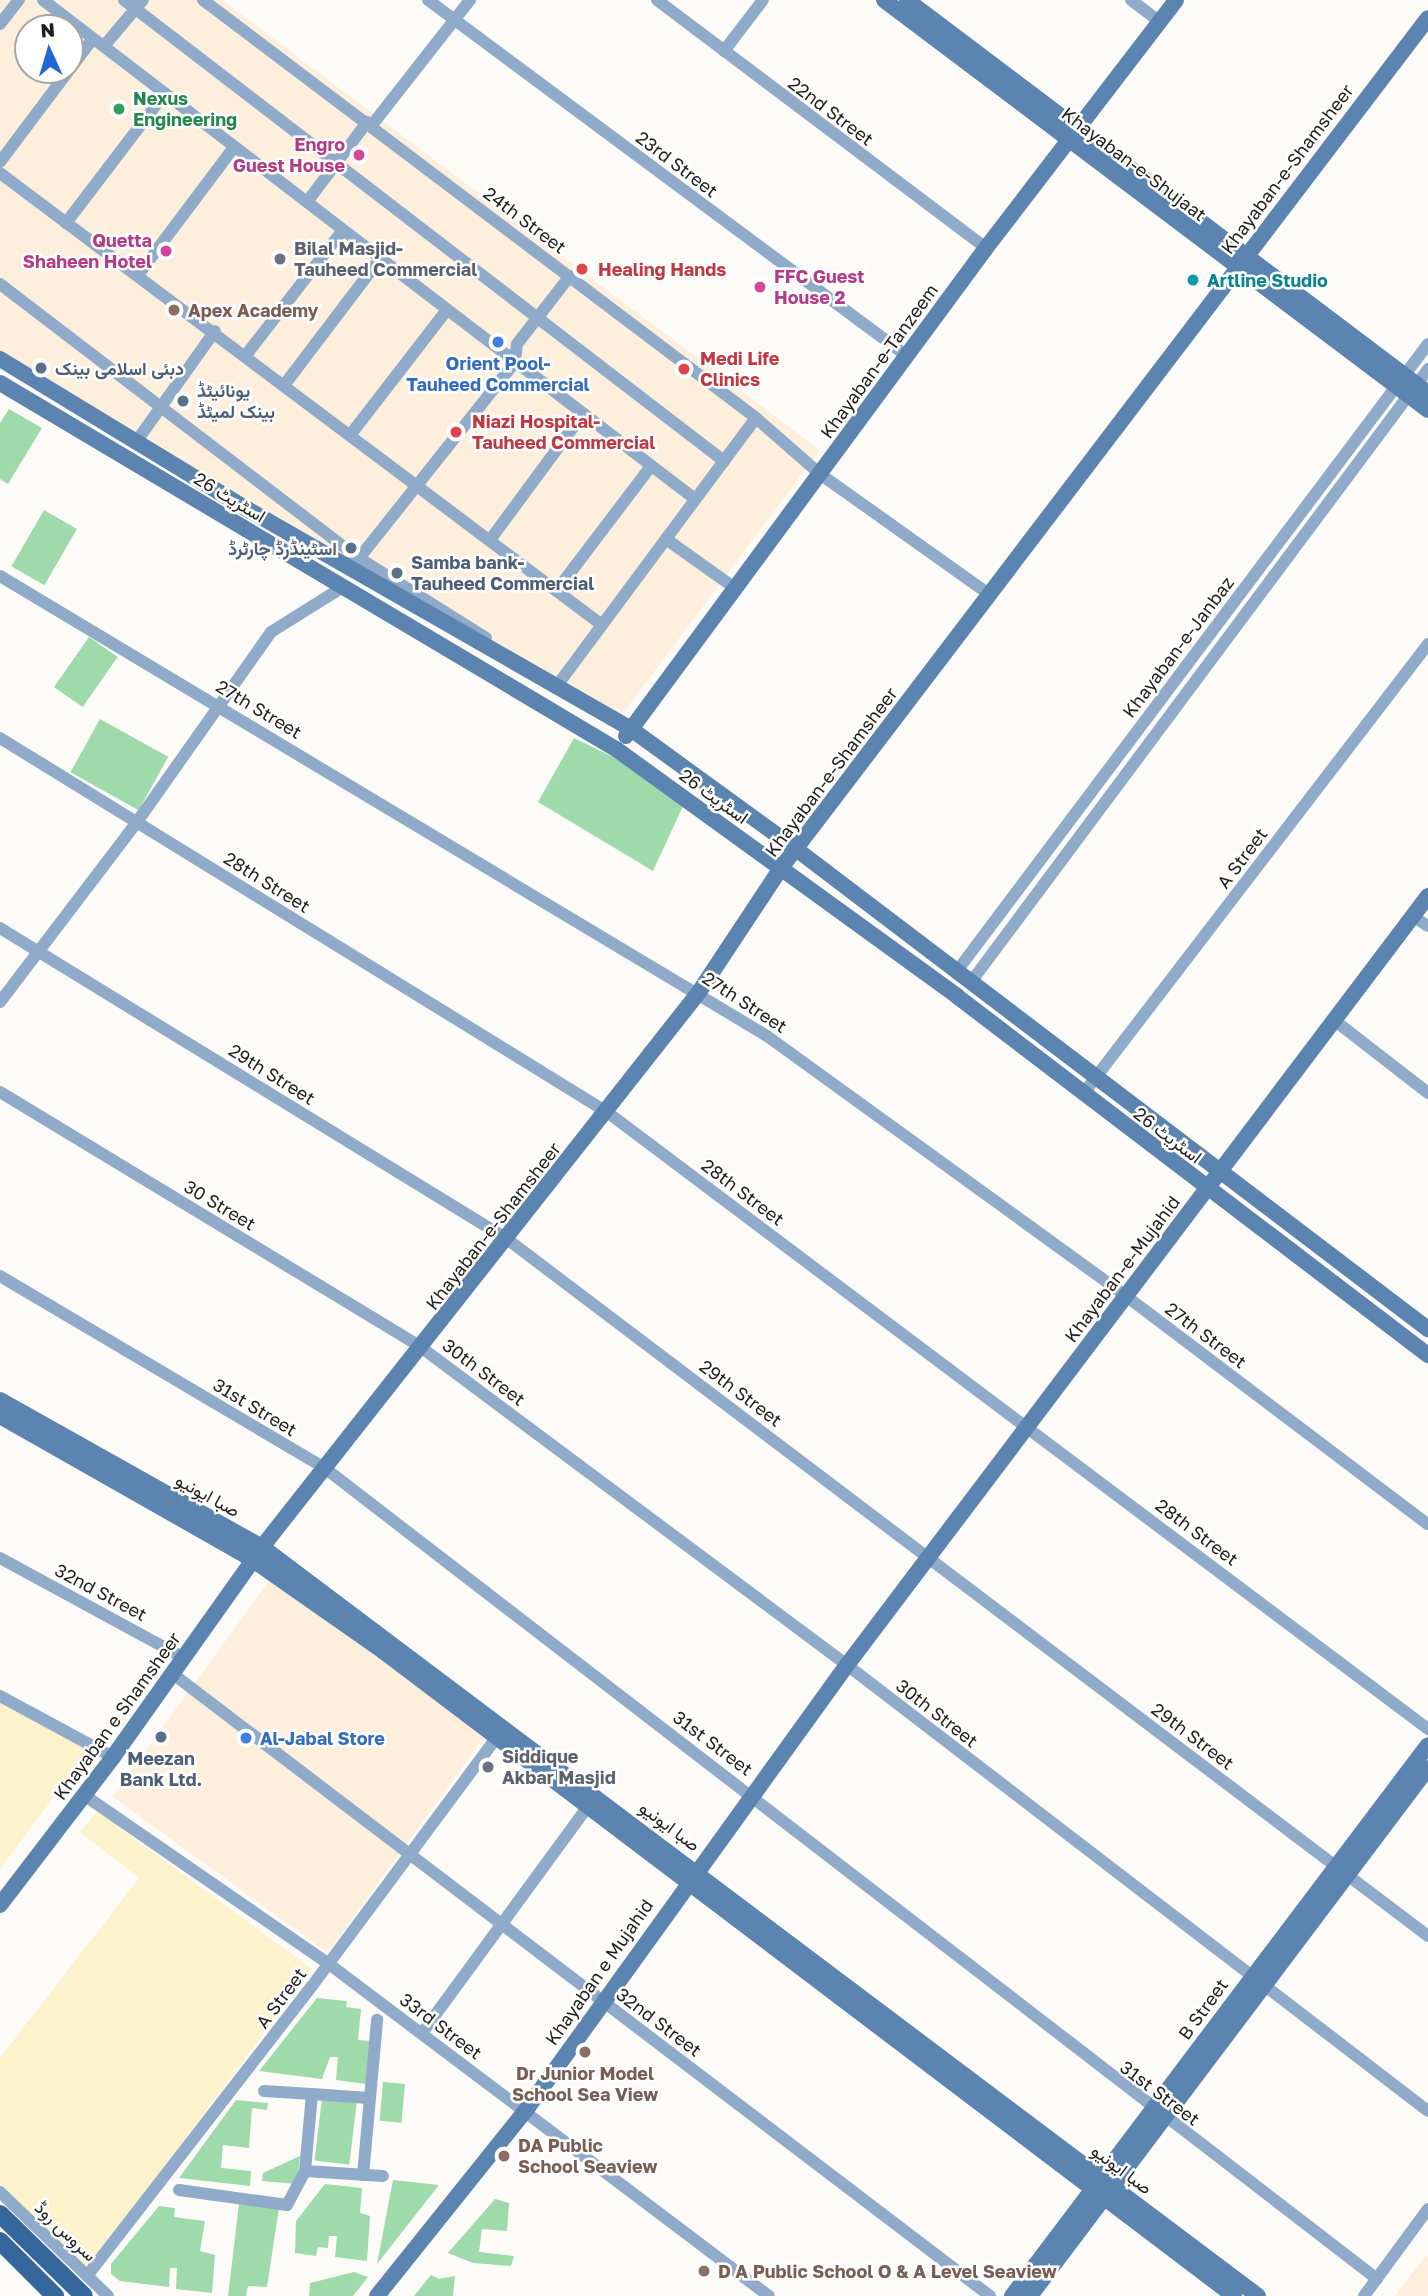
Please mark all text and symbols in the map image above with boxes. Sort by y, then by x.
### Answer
north arrow [14,14,84,84]
text: N [40,18,56,42]
street label: 22nd Street [784,72,878,150]
street label: Khayaban-e-Shamsheer [1216,80,1358,258]
place label: Nexus Engineering [133,88,237,130]
marker: Nexus Engineering [111,101,127,117]
street label: Khayaban-e-Shujaat [1058,103,1210,225]
street label: 23rd Street [632,126,722,202]
place label: Engro Guest House [233,134,345,176]
marker: Engro Guest House [351,147,367,163]
street label: 24th Street [480,182,570,258]
place label: Quetta Shaheen Hotel [23,230,152,272]
place label: Bilal Masjid- Tauheed Commercial [294,238,477,280]
marker: Quetta Shaheen Hotel [158,243,174,259]
marker: Bilal Masjid- Tauheed Commercial [272,251,288,267]
place label: Healing Hands [598,258,726,280]
marker: Healing Hands [572,259,592,279]
place label: FFC Guest House 2 [774,266,864,308]
place label: Artline Studio [1207,269,1328,291]
marker: Artline Studio [1185,272,1201,288]
marker: FFC Guest House 2 [752,279,768,295]
street label: Khayaban-e-Tanzeem [816,280,942,442]
place label: Apex Academy [188,299,318,321]
marker: Apex Academy [166,302,182,318]
marker: Orient Pool- Tauheed Commercial [490,334,506,350]
place label: Medi Life Clinics [700,348,779,390]
place label: Orient Pool- Tauheed Commercial [406,353,590,396]
place label: دبئی اسلامی بینک [55,357,184,379]
marker: Medi Life Clinics [674,359,694,379]
marker: دبئی اسلامی بینک [33,360,49,376]
place label: یونائیٹڈ بینک لمیٹڈ [197,380,275,422]
marker: یونائیٹڈ بینک لمیٹڈ [175,393,191,409]
place label: Niazi Hospital- Tauheed Commercial [472,411,655,453]
marker: Niazi Hospital- Tauheed Commercial [446,422,466,442]
street label: اسٹریٹ 26 [190,467,270,527]
place label: اسٹینڈرڈ چارٹرڈ [228,537,337,559]
marker: اسٹینڈرڈ چارٹرڈ [343,540,359,556]
place label: Samba bank- Tauheed Commercial [411,552,594,594]
marker: Samba bank- Tauheed Commercial [389,565,405,581]
street label: Khayaban-e-Janbaz [1118,572,1238,722]
street label: 27th Street [212,675,306,743]
street label: Khayaban-e-Shamsheer [760,683,902,861]
street label: اسٹریٹ 26 [675,764,753,828]
street label: A Street [1212,824,1272,892]
street label: 28th Street [220,847,314,917]
street label: 27th Street [699,967,791,1037]
street label: 29th Street [225,1039,319,1109]
street label: اسٹریٹ 26 [1130,1102,1206,1168]
street label: Khayaban-e-Shamsheer [421,1138,565,1314]
street label: 28th Street [698,1154,788,1230]
street label: 30 Street [180,1175,260,1235]
street label: Khayaban-e-Mujahid [1060,1192,1184,1346]
street label: 27th Street [1161,1297,1251,1373]
street label: 30th Street [438,1334,530,1410]
street label: 29th Street [696,1355,786,1431]
street label: 31st Street [209,1374,301,1440]
street label: صبا ایونیو [172,1469,244,1521]
street label: 28th Street [1152,1494,1242,1570]
street label: 32nd Street [51,1559,151,1625]
street label: Khayaban e Shamsheer [49,1628,185,1804]
street label: 30th Street [892,1674,982,1752]
street label: 29th Street [1148,1698,1238,1774]
street label: 31st Street [669,1706,757,1780]
place label: Al-Jabal Store [260,1727,385,1749]
marker: Meezan Bank Ltd. [153,1729,169,1745]
marker: Al-Jabal Store [238,1730,254,1746]
place label: Siddique Akbar Masjid [502,1746,616,1788]
place label: Meezan Bank Ltd. [120,1748,202,1790]
marker: Siddique Akbar Masjid [480,1759,496,1775]
street label: صبا ایونیو [636,1796,704,1856]
street label: Khayaban e Mujahid [541,1895,657,2049]
street label: A Street [251,1964,311,2032]
street label: B Street [1174,1974,1232,2044]
street label: 32nd Street [612,1983,706,2061]
street label: 33rd Street [396,1988,486,2064]
marker: Dr Junior Model School Sea View [577,2044,593,2060]
street label: 31st Street [1116,2056,1204,2130]
place label: Dr Junior Model School Sea View [512,2063,658,2106]
place label: DA Public School Seaview [518,2135,657,2178]
street label: صبا ایونیو [1088,2139,1156,2199]
marker: DA Public School Seaview [496,2148,512,2164]
street label: سروس روڈ [31,2196,101,2266]
place label: D A Public School O & A Level Seaview [718,2260,1057,2282]
marker: D A Public School O & A Level Seaview [696,2263,712,2279]

